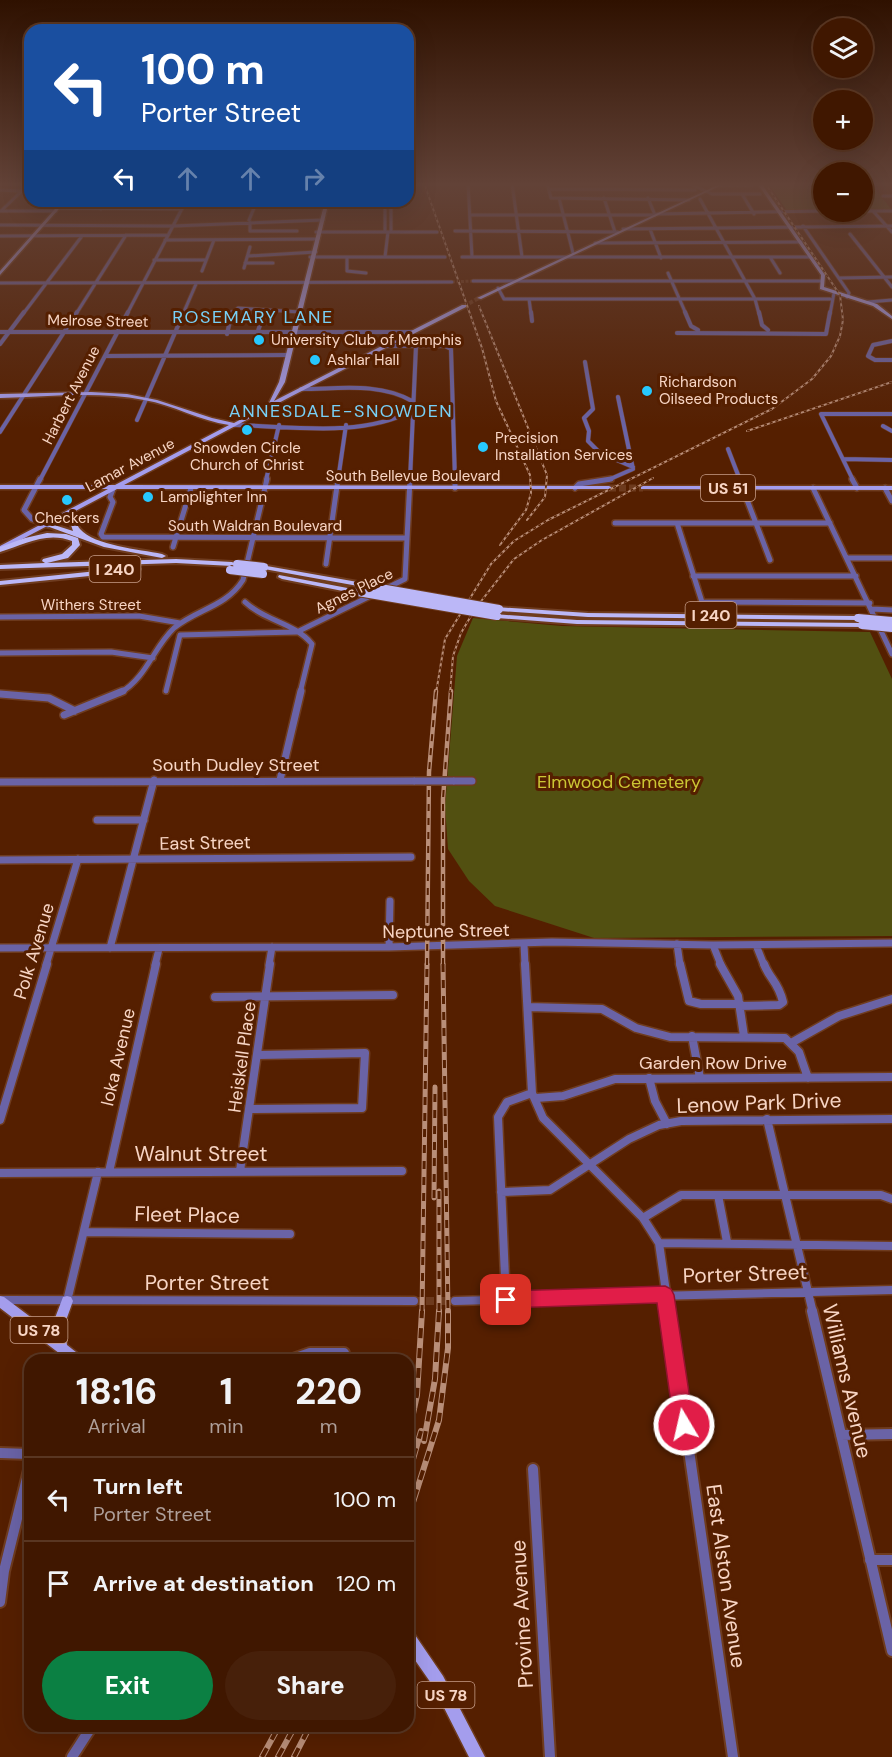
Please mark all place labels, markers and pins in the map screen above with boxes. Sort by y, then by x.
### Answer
place label: University Club of Memphis [271,330,462,350]
marker: University Club of Memphis [252,333,266,347]
place label: Ashlar Hall [327,350,399,370]
marker: Ashlar Hall [308,353,322,367]
place label: Richardson Oilseed Products [659,372,778,409]
marker: Richardson Oilseed Products [640,384,654,398]
marker: Snowden Circle Church of Christ [240,423,254,437]
place label: Precision Installation Services [495,428,633,465]
place label: Snowden Circle Church of Christ [190,438,304,475]
marker: Precision Installation Services [476,440,490,454]
place label: Lamplighter Inn [160,487,267,507]
marker: Lamplighter Inn [141,490,155,504]
marker: Checkers [60,493,74,507]
place label: Checkers [34,508,100,528]
pin [480,1274,531,1325]

